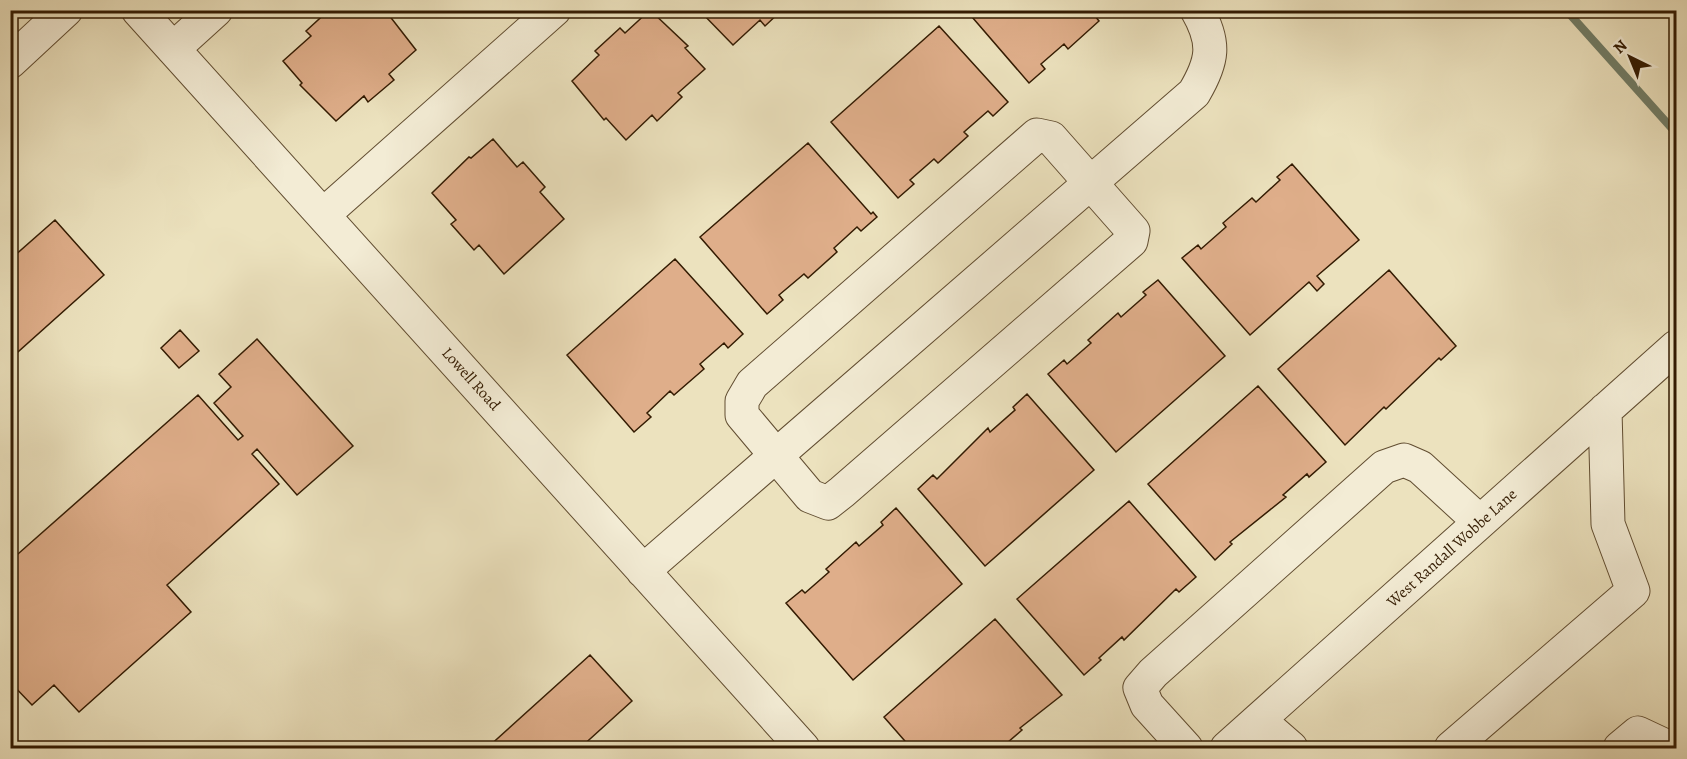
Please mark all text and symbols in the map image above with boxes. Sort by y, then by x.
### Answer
north arrow [1600,27,1660,87]
text: N [1609,35,1632,59]
street label: Lowell Road [437,343,506,416]
street label: West Randall Wobbe Lane [1381,484,1522,613]

